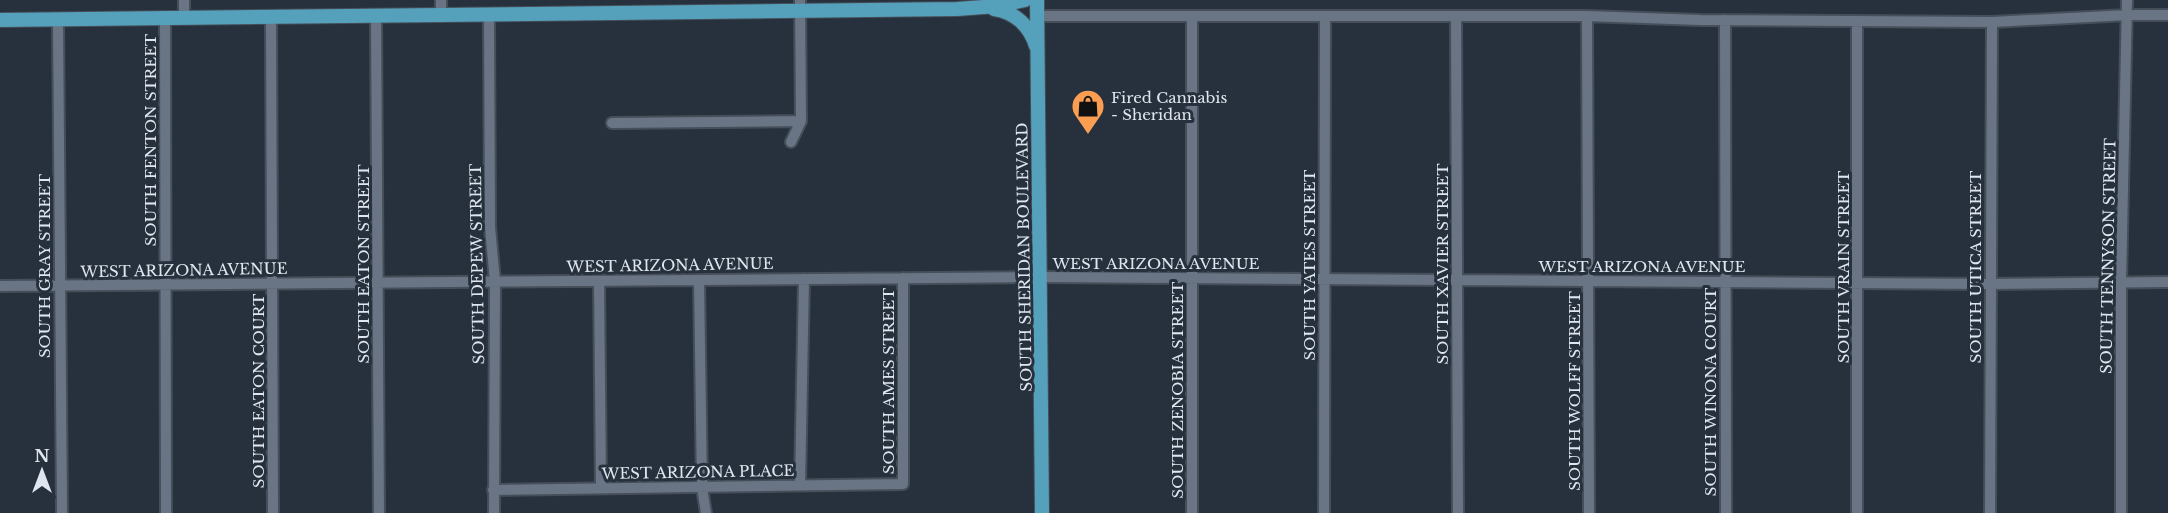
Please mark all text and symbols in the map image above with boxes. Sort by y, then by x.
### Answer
street label: SOUTH FENTON STREET [141,34,160,246]
shop icon: Fired Cannabis - Sheridan [1070,88,1106,135]
place label: Fired Cannabis - Sheridan [1111,88,1227,124]
street label: SOUTH SHERIDAN BOULEVARD [1012,122,1036,392]
street label: SOUTH TENNYSON STREET [2096,138,2120,374]
street label: SOUTH XAVIER STREET [1433,163,1452,365]
street label: SOUTH EATON STREET [354,164,373,364]
street label: SOUTH DEPEW STREET [466,164,488,364]
street label: SOUTH YATES STREET [1300,170,1319,360]
street label: SOUTH VRAIN STREET [1834,171,1853,363]
street label: SOUTH UTICA STREET [1966,171,1985,363]
street label: SOUTH GRAY STREET [35,174,54,358]
street label: WEST ARIZONA AVENUE [565,254,774,276]
street label: WEST ARIZONA AVENUE [1051,254,1260,273]
street label: WEST ARIZONA AVENUE [1537,257,1746,276]
street label: WEST ARIZONA AVENUE [79,259,288,281]
street label: SOUTH ZENOBIA STREET [1168,282,1187,498]
street label: SOUTH AMES STREET [879,288,898,474]
street label: SOUTH WINONA COURT [1701,288,1720,496]
street label: SOUTH WOLFF STREET [1565,291,1584,491]
street label: SOUTH EATON COURT [249,294,268,488]
north arrow [12,441,72,501]
text: N [34,446,50,466]
street label: WEST ARIZONA PLACE [601,461,795,483]

